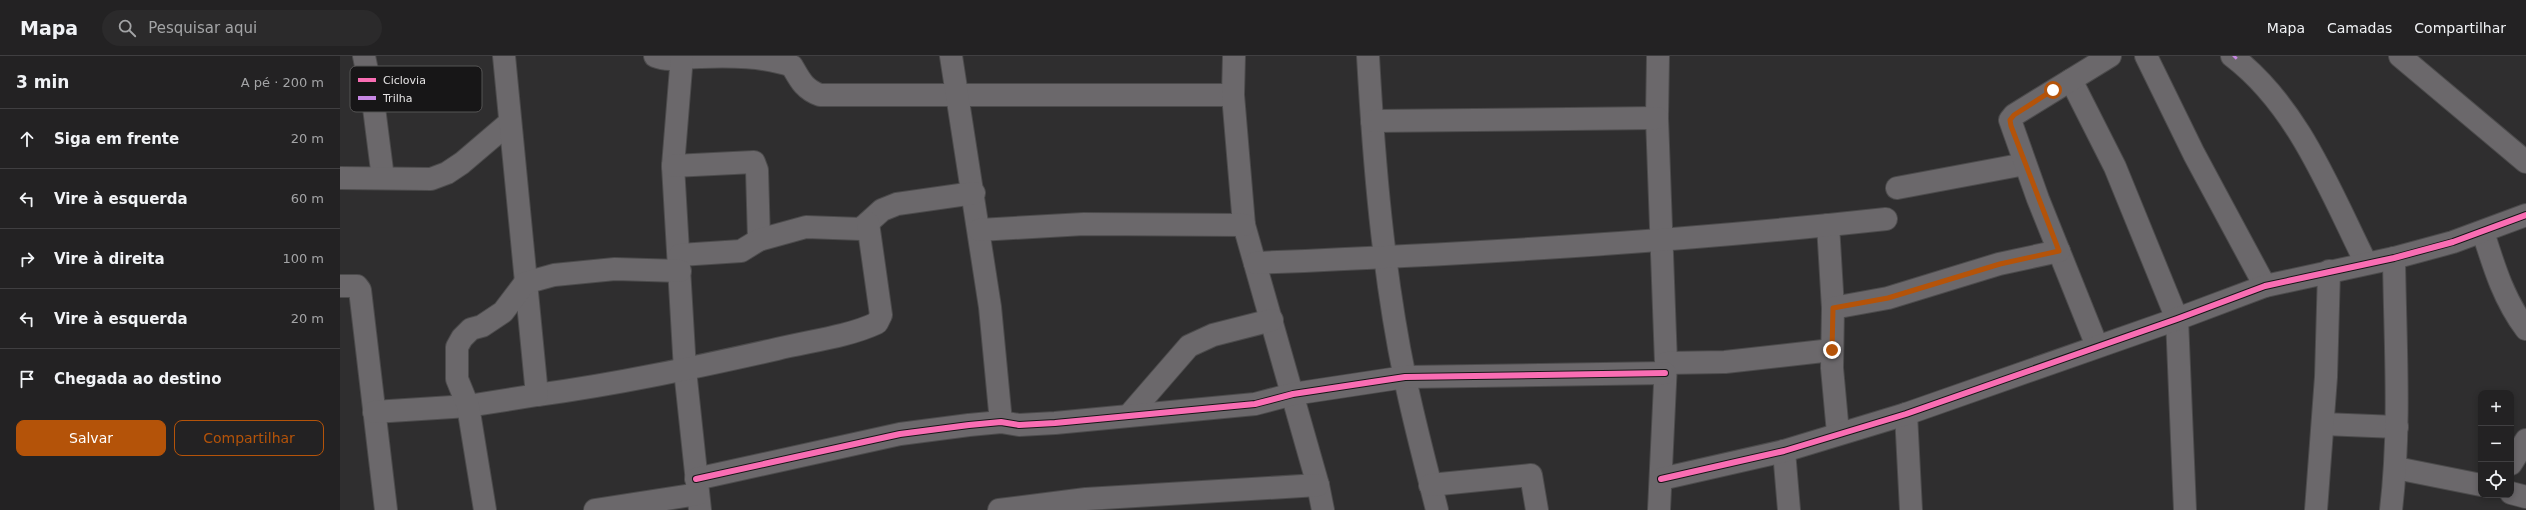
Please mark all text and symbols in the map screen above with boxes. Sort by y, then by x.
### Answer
search box [102,10,382,46]
text: Mapa [20,17,78,39]
icon: search [116,17,138,39]
text: Pesquisar aqui [148,19,257,37]
text: Mapa [2267,20,2305,36]
text: Camadas [2327,20,2392,36]
text: Compartilhar [2414,20,2506,36]
legend [350,66,482,112]
text: 3 min [16,72,69,92]
text: Ciclovia [383,74,426,87]
text: A pé · 200 m [241,75,324,90]
route start [2044,81,2062,99]
text: Trilha [382,92,412,105]
icon: ahead [16,128,38,150]
text: Siga em frente [54,130,179,148]
text: 20 m [291,131,324,146]
icon: left [16,188,38,210]
text: Vire à esquerda [54,190,188,208]
text: 60 m [291,191,324,206]
icon: right [16,248,38,270]
text: Vire à direita [54,250,165,268]
text: 100 m [282,251,324,266]
icon: left [16,308,38,330]
text: Vire à esquerda [54,310,188,328]
text: 20 m [291,311,324,326]
route end [1823,341,1841,359]
icon: arrive [16,368,38,390]
text: Chegada ao destino [54,370,222,388]
map controls [2478,390,2514,498]
button: + [2478,390,2514,426]
button: Salvar [16,420,166,456]
button: Compartilhar [174,420,324,456]
button: − [2478,426,2514,462]
button: locate [2478,462,2514,498]

